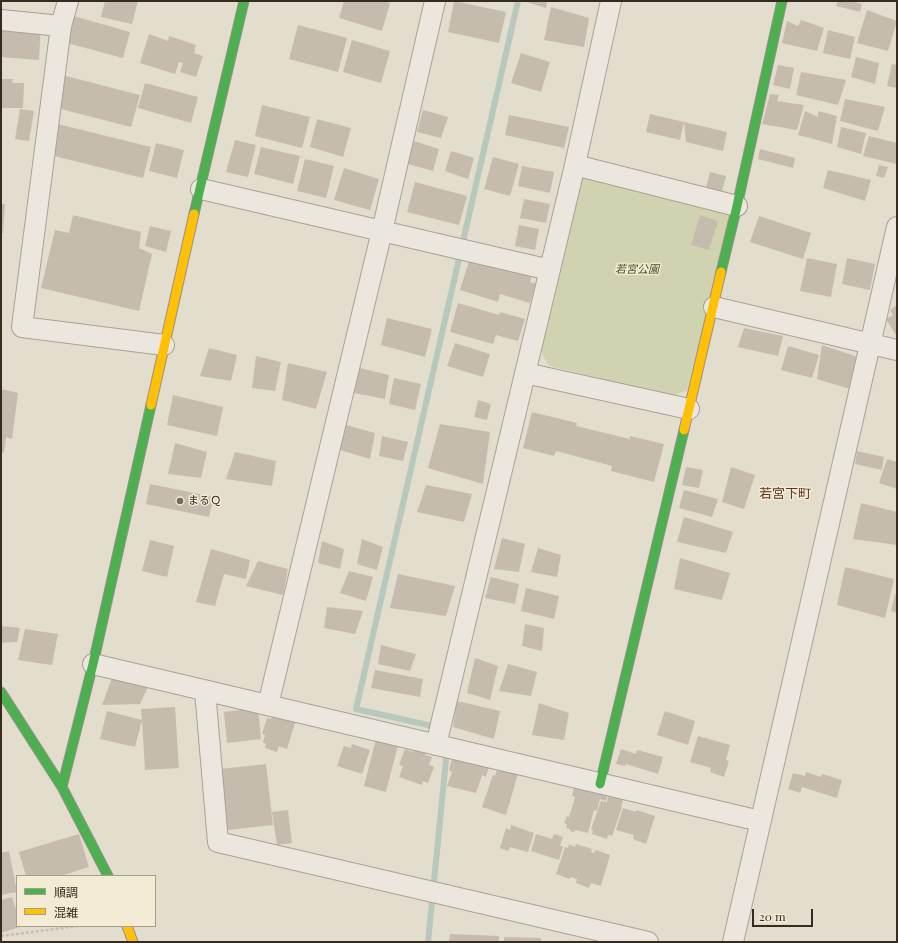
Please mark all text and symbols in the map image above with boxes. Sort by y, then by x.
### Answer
park label: 若宮公園 [615,263,659,277]
district label: 若宮下町 [759,486,811,502]
place label: まるＱ [188,494,221,508]
marker: まるＱ [175,496,185,506]
legend [16,875,156,927]
text: 順調 [54,884,78,900]
scale bar [754,901,815,927]
text: 混雑 [54,904,78,920]
text: 20 m [759,908,786,924]

